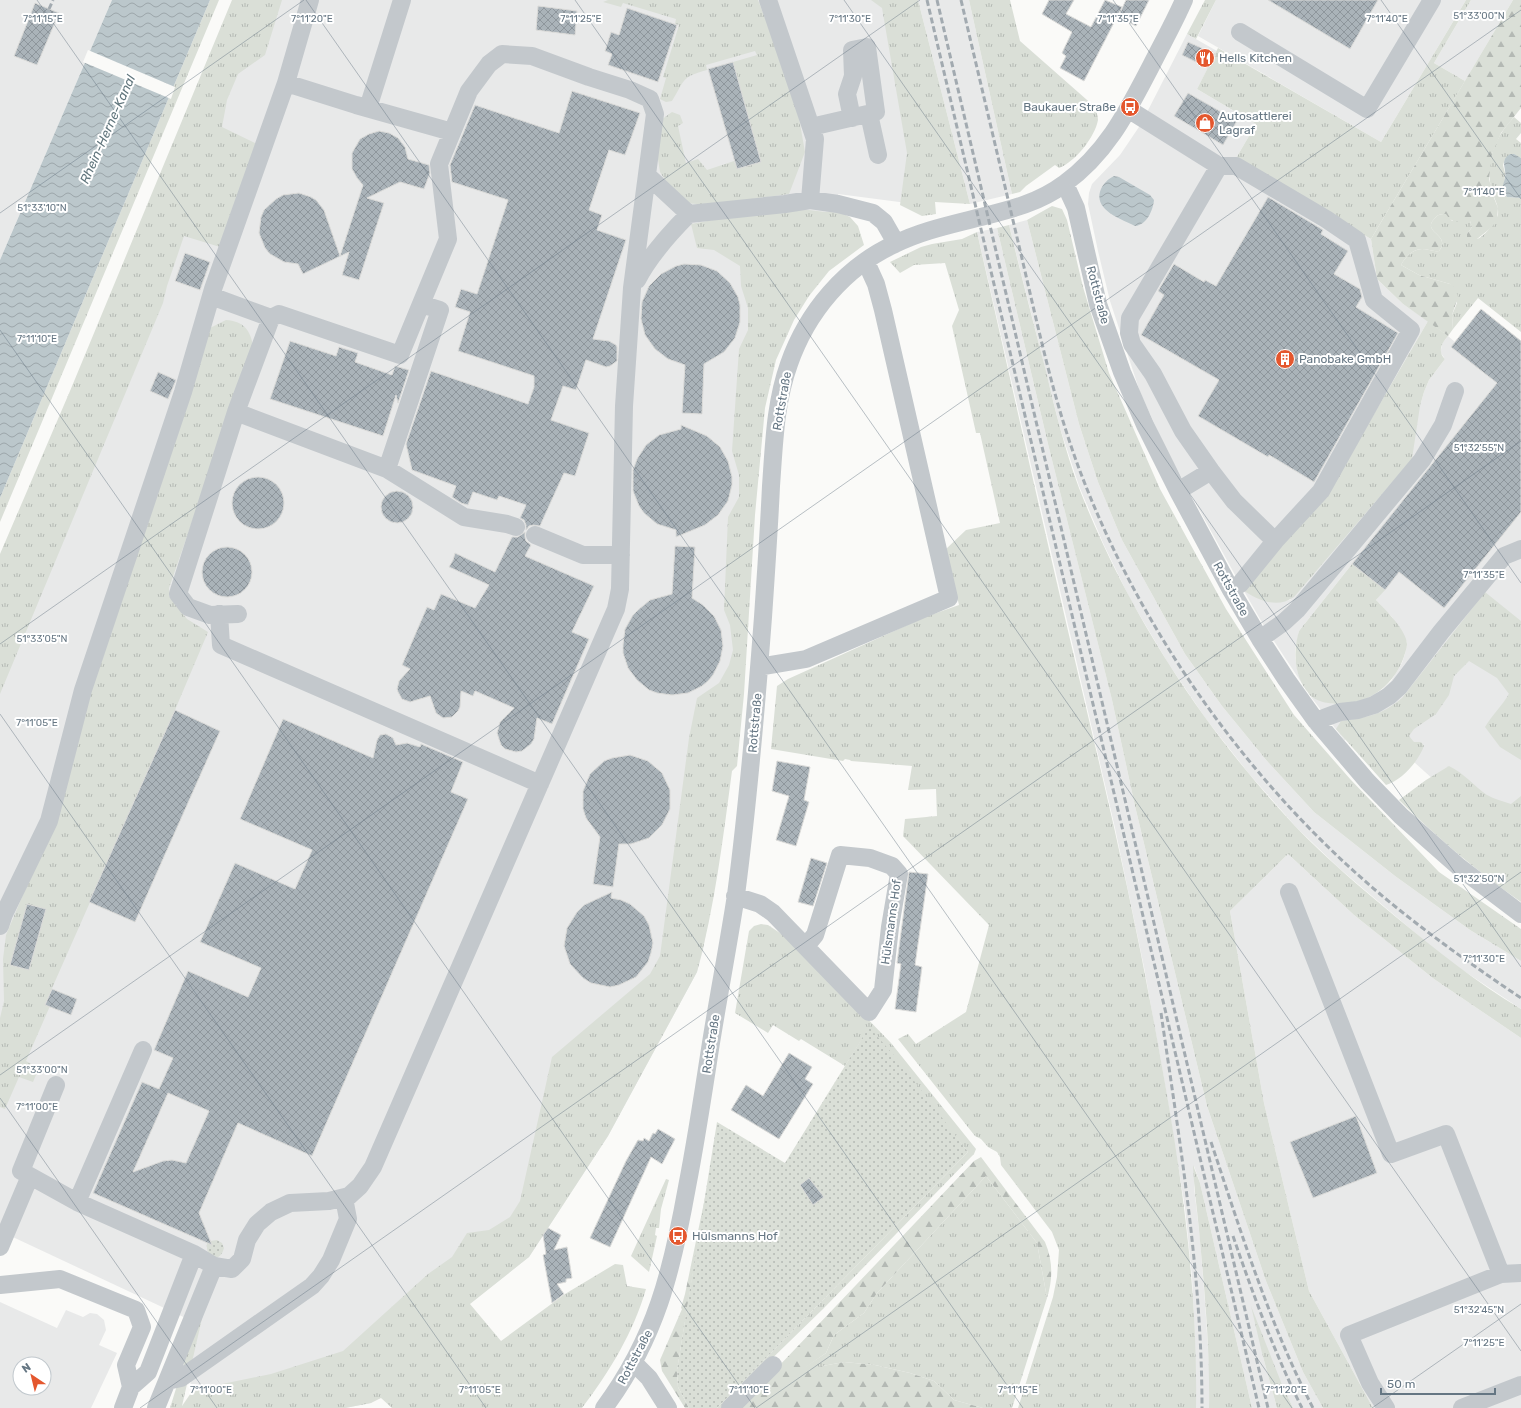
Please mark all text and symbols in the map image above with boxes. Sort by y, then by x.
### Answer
text: 51°33'00"N [1453,10,1505,22]
text: 7°11'15"E [23,13,63,25]
text: 7°11'20"E [291,13,333,25]
text: 7°11'25"E [560,13,602,25]
text: 7°11'30"E [829,13,871,25]
text: 7°11'35"E [1097,13,1139,25]
text: 7°11'40"E [1366,13,1408,25]
restaurant icon: Hells Kitchen [1194,47,1216,69]
place label: Hells Kitchen [1219,51,1292,65]
water label: Rhein-Herne-Kanal [77,72,139,186]
bus stop icon: Baukauer Straße [1119,96,1141,118]
place label: Baukauer Straße [1023,100,1116,114]
place label: Autosattlerei Lagraf [1219,109,1292,137]
shop icon: Autosattlerei Lagraf [1194,112,1216,134]
text: 7°11'40"E [1463,186,1505,198]
text: 51°33'10"N [17,202,67,214]
street label: Rottstraße [1084,264,1113,326]
text: 7°11'10"E [17,333,57,345]
building icon: Panobake GmbH [1274,348,1296,370]
place label: Panobake GmbH [1299,352,1391,366]
street label: Rottstraße [770,370,794,432]
text: 51°32'55"N [1454,442,1504,454]
street label: Rottstraße [1210,560,1252,619]
text: 7°11'35"E [1463,569,1505,581]
text: 51°33'05"N [16,633,68,645]
street label: Rottstraße [745,692,765,753]
text: 7°11'05"E [16,717,58,729]
text: 51°32'50"N [1454,873,1505,885]
street label: Hülsmanns Hof [878,878,904,965]
text: 7°11'30"E [1463,953,1505,965]
street label: Rottstraße [699,1013,723,1075]
text: 51°33'00"N [16,1064,68,1076]
text: 7°11'00"E [16,1101,58,1113]
bus stop icon: Hülsmanns Hof [667,1225,689,1247]
place label: Hülsmanns Hof [692,1229,778,1243]
text: 51°32'45"N [1454,1304,1504,1316]
street label: Rottstraße [615,1327,655,1387]
text: 7°11'25"E [1463,1337,1505,1349]
north arrow [12,1356,52,1396]
text: N [20,1361,34,1376]
scale bar [1381,1370,1495,1396]
text: 50 m [1387,1377,1415,1391]
text: 7°11'00"E [190,1384,232,1396]
text: 7°11'05"E [459,1384,501,1396]
text: 7°11'10"E [729,1384,769,1396]
text: 7°11'15"E [998,1384,1038,1396]
text: 7°11'20"E [1265,1384,1307,1396]

